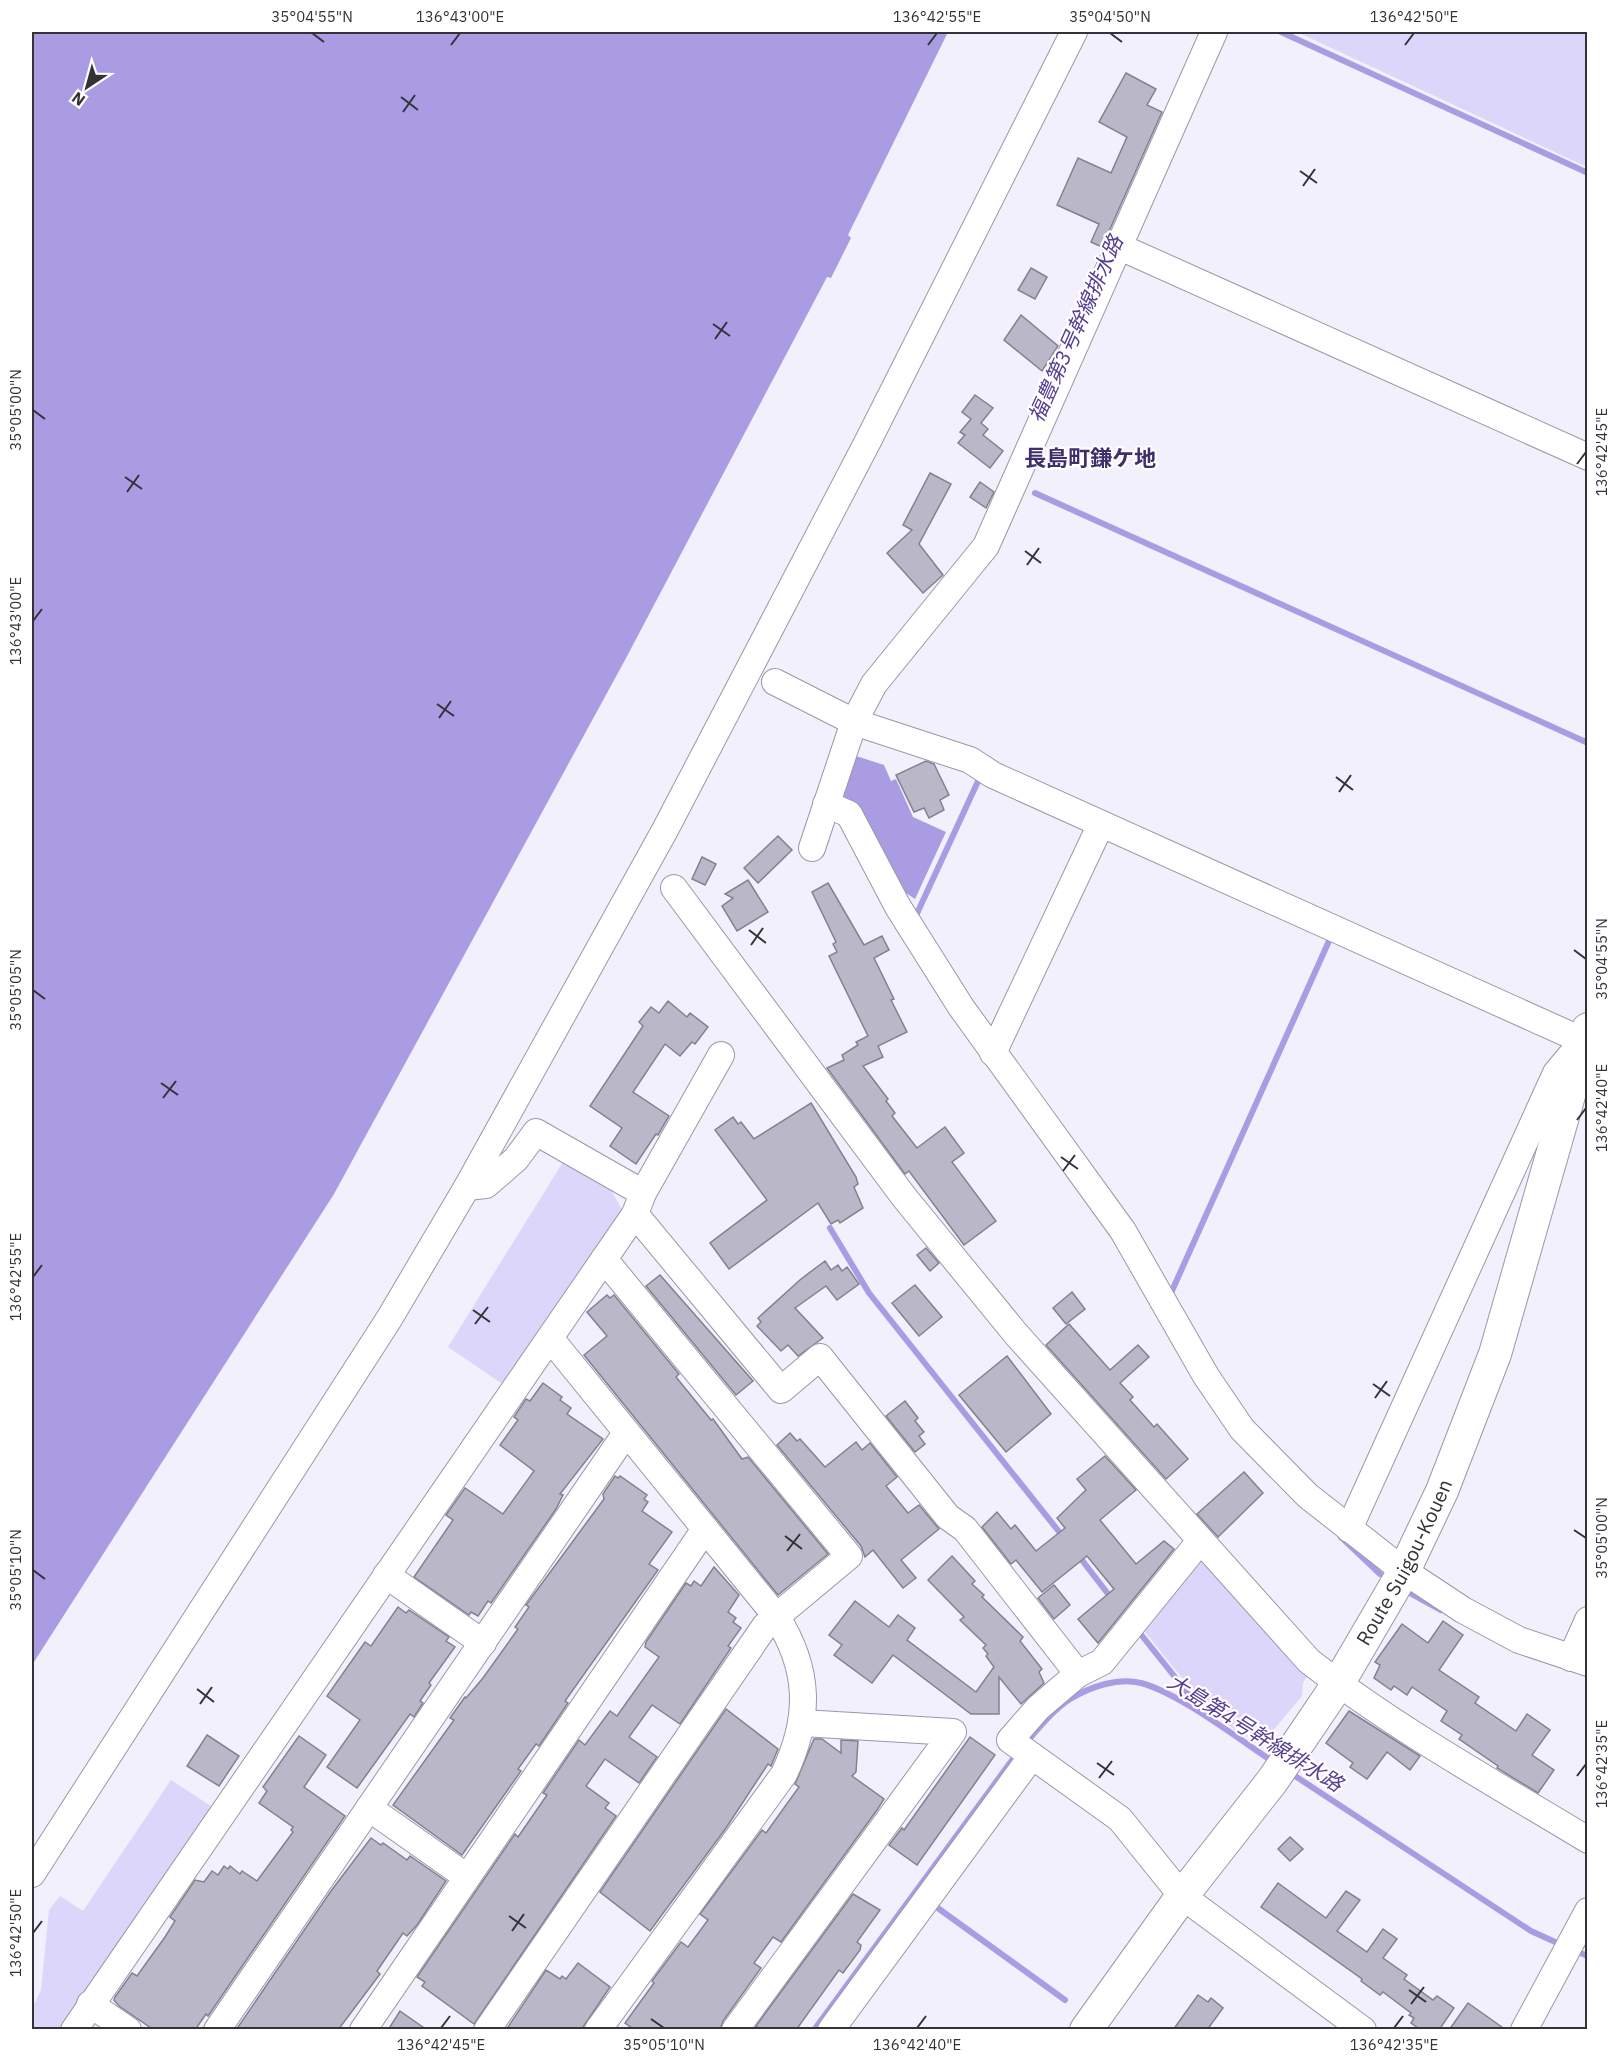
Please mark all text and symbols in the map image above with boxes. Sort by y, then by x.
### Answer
text: 35°04'55"N [271,7,353,26]
text: 136°43'00"E [416,7,504,26]
text: 136°42'55"E [893,7,981,26]
text: 35°04'50"N [1069,7,1151,26]
text: 136°42'50"E [1370,7,1458,26]
north arrow [57,57,117,117]
text: N [68,88,89,111]
water label: 福豊第3号幹線排水路 [1021,229,1130,426]
text: 35°05'00"N [6,369,25,451]
text: 136°42'45"E [1592,408,1611,496]
district label: 長島町鎌ケ地 [1024,443,1156,472]
text: 136°43'00"E [6,577,25,665]
text: 35°04'55"N [1592,918,1611,1000]
text: 35°05'05"N [6,949,25,1031]
text: 136°42'40"E [1592,1064,1611,1152]
text: 136°42'55"E [6,1233,25,1321]
street label: Route Suigou-Kouen [1350,1475,1458,1650]
text: 35°05'00"N [1592,1497,1611,1579]
text: 35°05'10"N [6,1529,25,1611]
water label: 大島第4号幹線排水路 [1163,1667,1350,1798]
text: 136°42'35"E [1592,1720,1611,1808]
text: 136°42'50"E [6,1889,25,1977]
text: 136°42'45"E [397,2035,485,2054]
text: 35°05'10"N [623,2035,705,2054]
text: 136°42'40"E [873,2035,961,2054]
text: 136°42'35"E [1350,2035,1438,2054]

